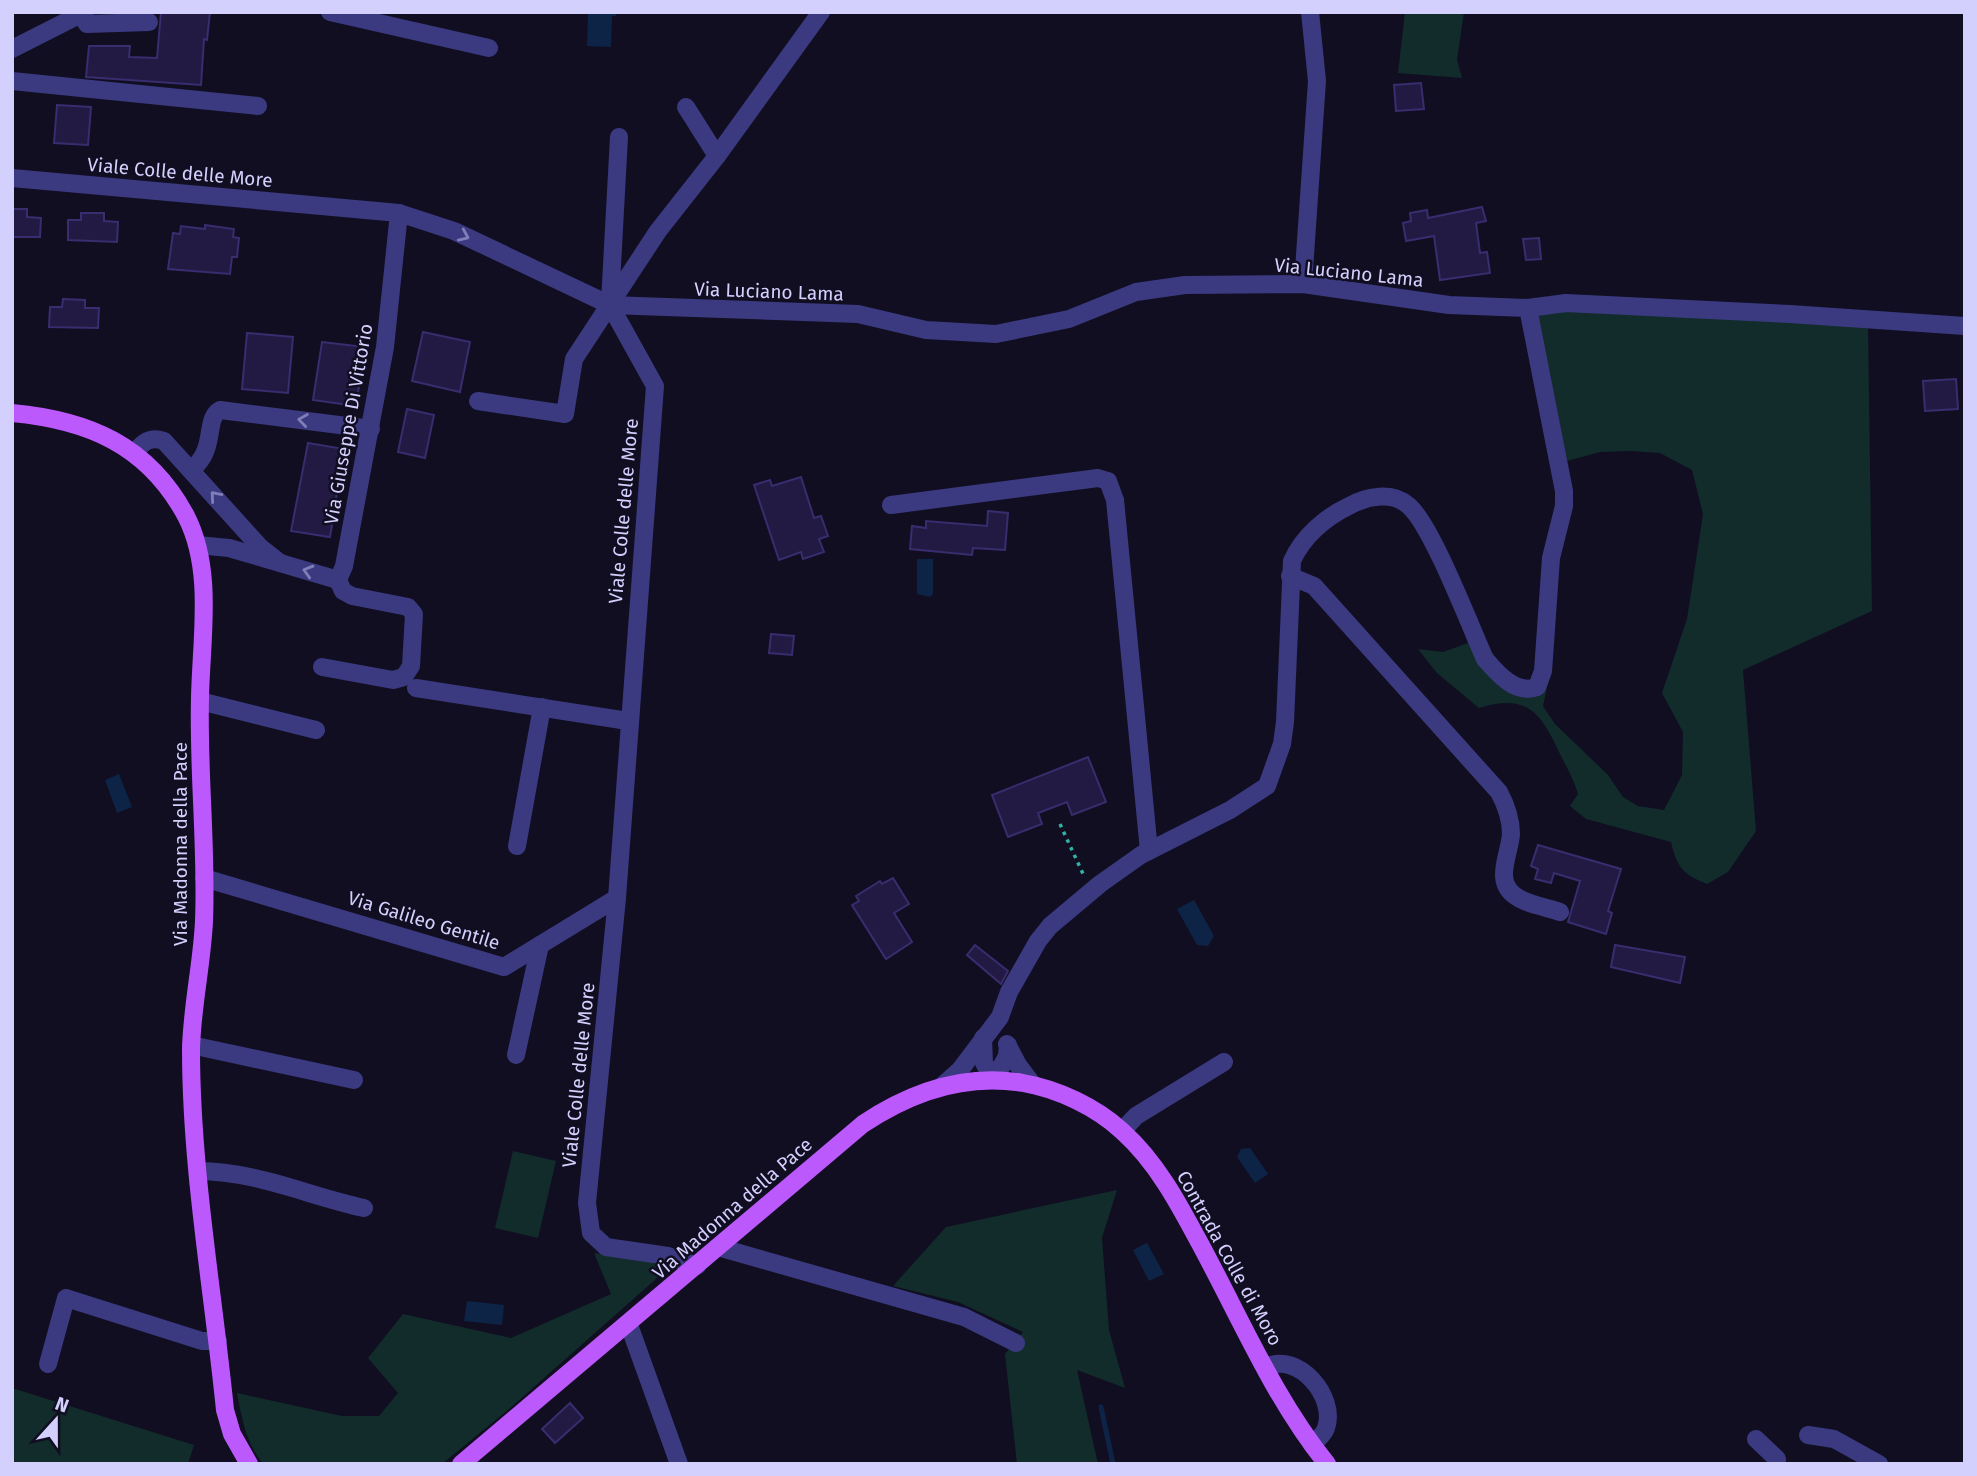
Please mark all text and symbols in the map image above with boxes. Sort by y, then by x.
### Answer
street label: Viale Colle delle More [86,153,274,192]
one-way arrow [456,228,469,242]
street label: Via Luciano Lama [1273,253,1425,292]
street label: Via Luciano Lama [694,277,844,306]
street label: Via Giuseppe Di Vittorio [319,322,378,526]
one-way arrow [297,413,309,428]
street label: Viale Colle delle More [604,417,643,605]
one-way arrow [211,491,223,504]
one-way arrow [303,565,315,579]
street label: Via Madonna della Pace [169,742,192,946]
street label: Via Galileo Gentile [345,886,503,955]
street label: Viale Colle delle More [557,981,600,1169]
street label: Via Madonna della Pace [648,1133,817,1284]
street label: Contrada Colle di Moro [1172,1167,1287,1350]
north arrow [21,1385,91,1455]
text: N [52,1392,72,1418]

